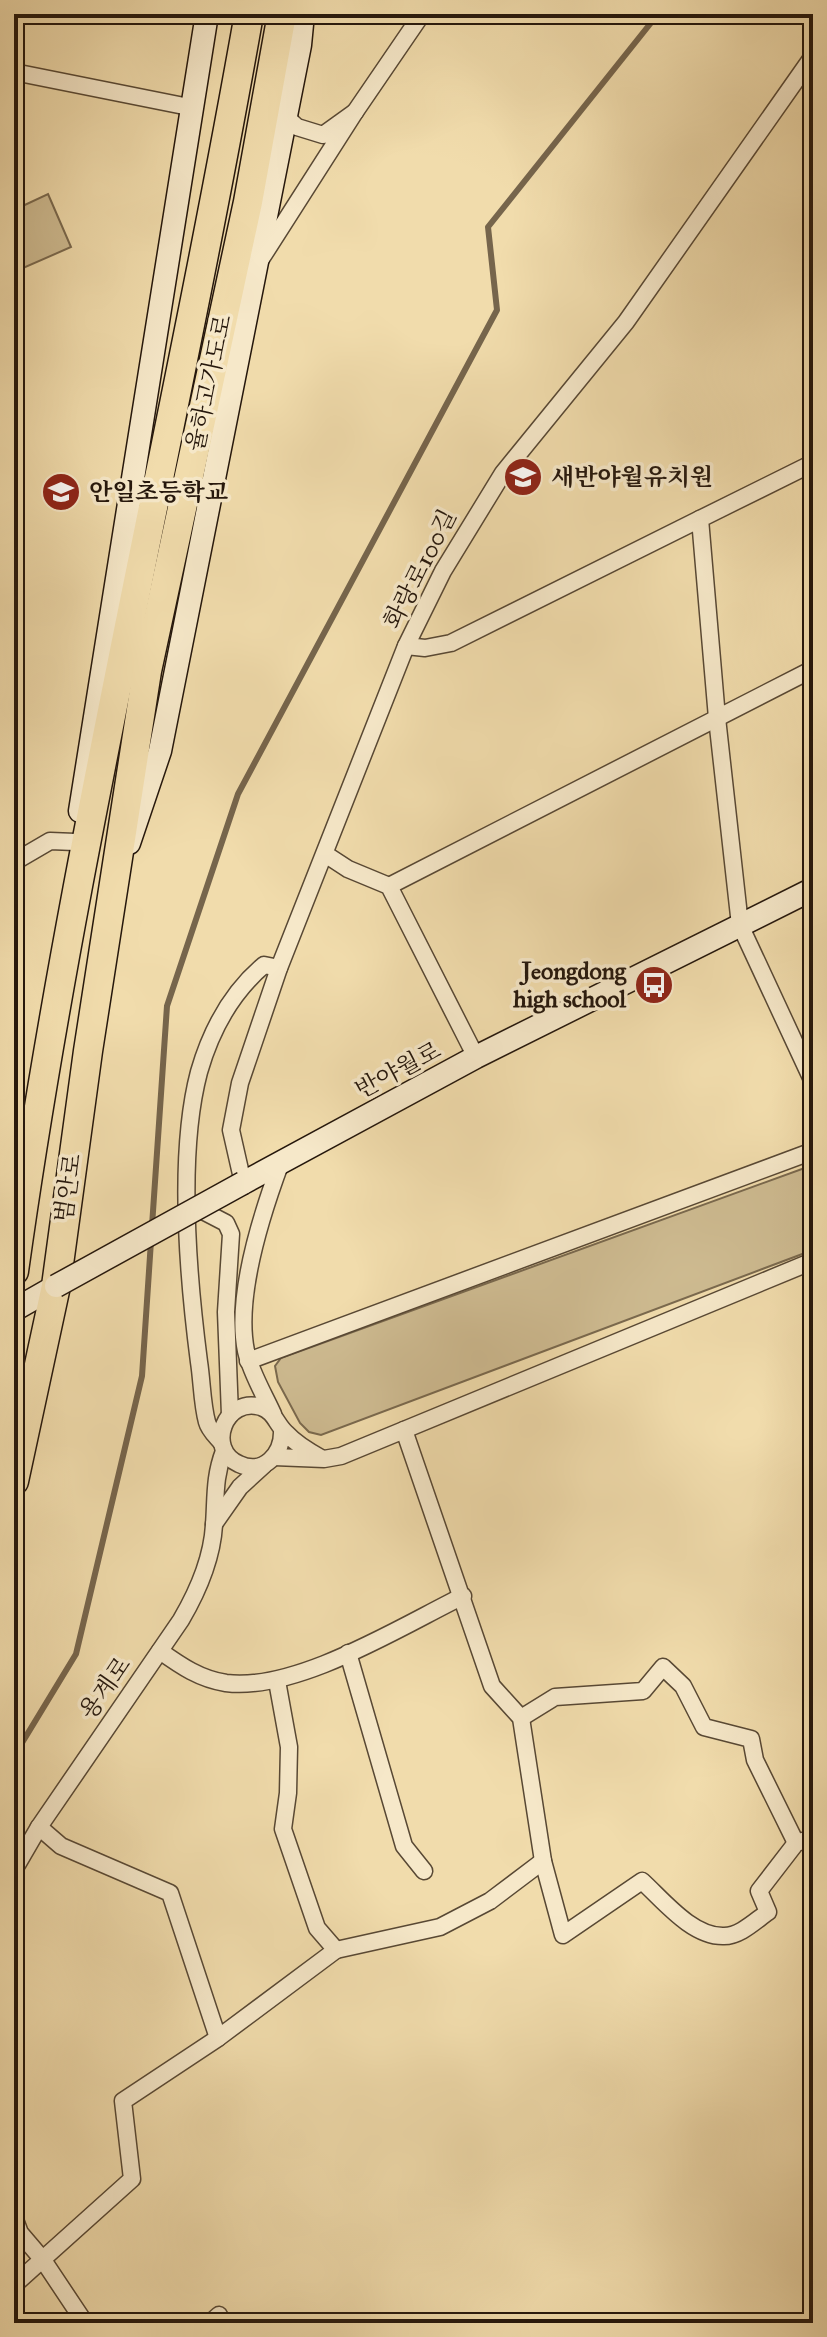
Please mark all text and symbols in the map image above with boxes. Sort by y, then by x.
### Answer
street label: 율하고가도로 [180,312,238,454]
school or university icon: 새반야월유치원 [502,456,544,498]
place label: 새반야월유치원 [551,462,713,492]
school or university icon: 안일초등학교 [40,471,82,513]
place label: 안일초등학교 [89,477,228,507]
street label: 화랑로100길 [377,504,463,634]
place label: Jeongdong high school [512,956,627,1014]
bus stop icon: Jeongdong high school [633,964,675,1006]
street label: 반야월로 [350,1035,446,1105]
street label: 범안로 [48,1151,88,1225]
street label: 용계로 [73,1651,137,1725]

